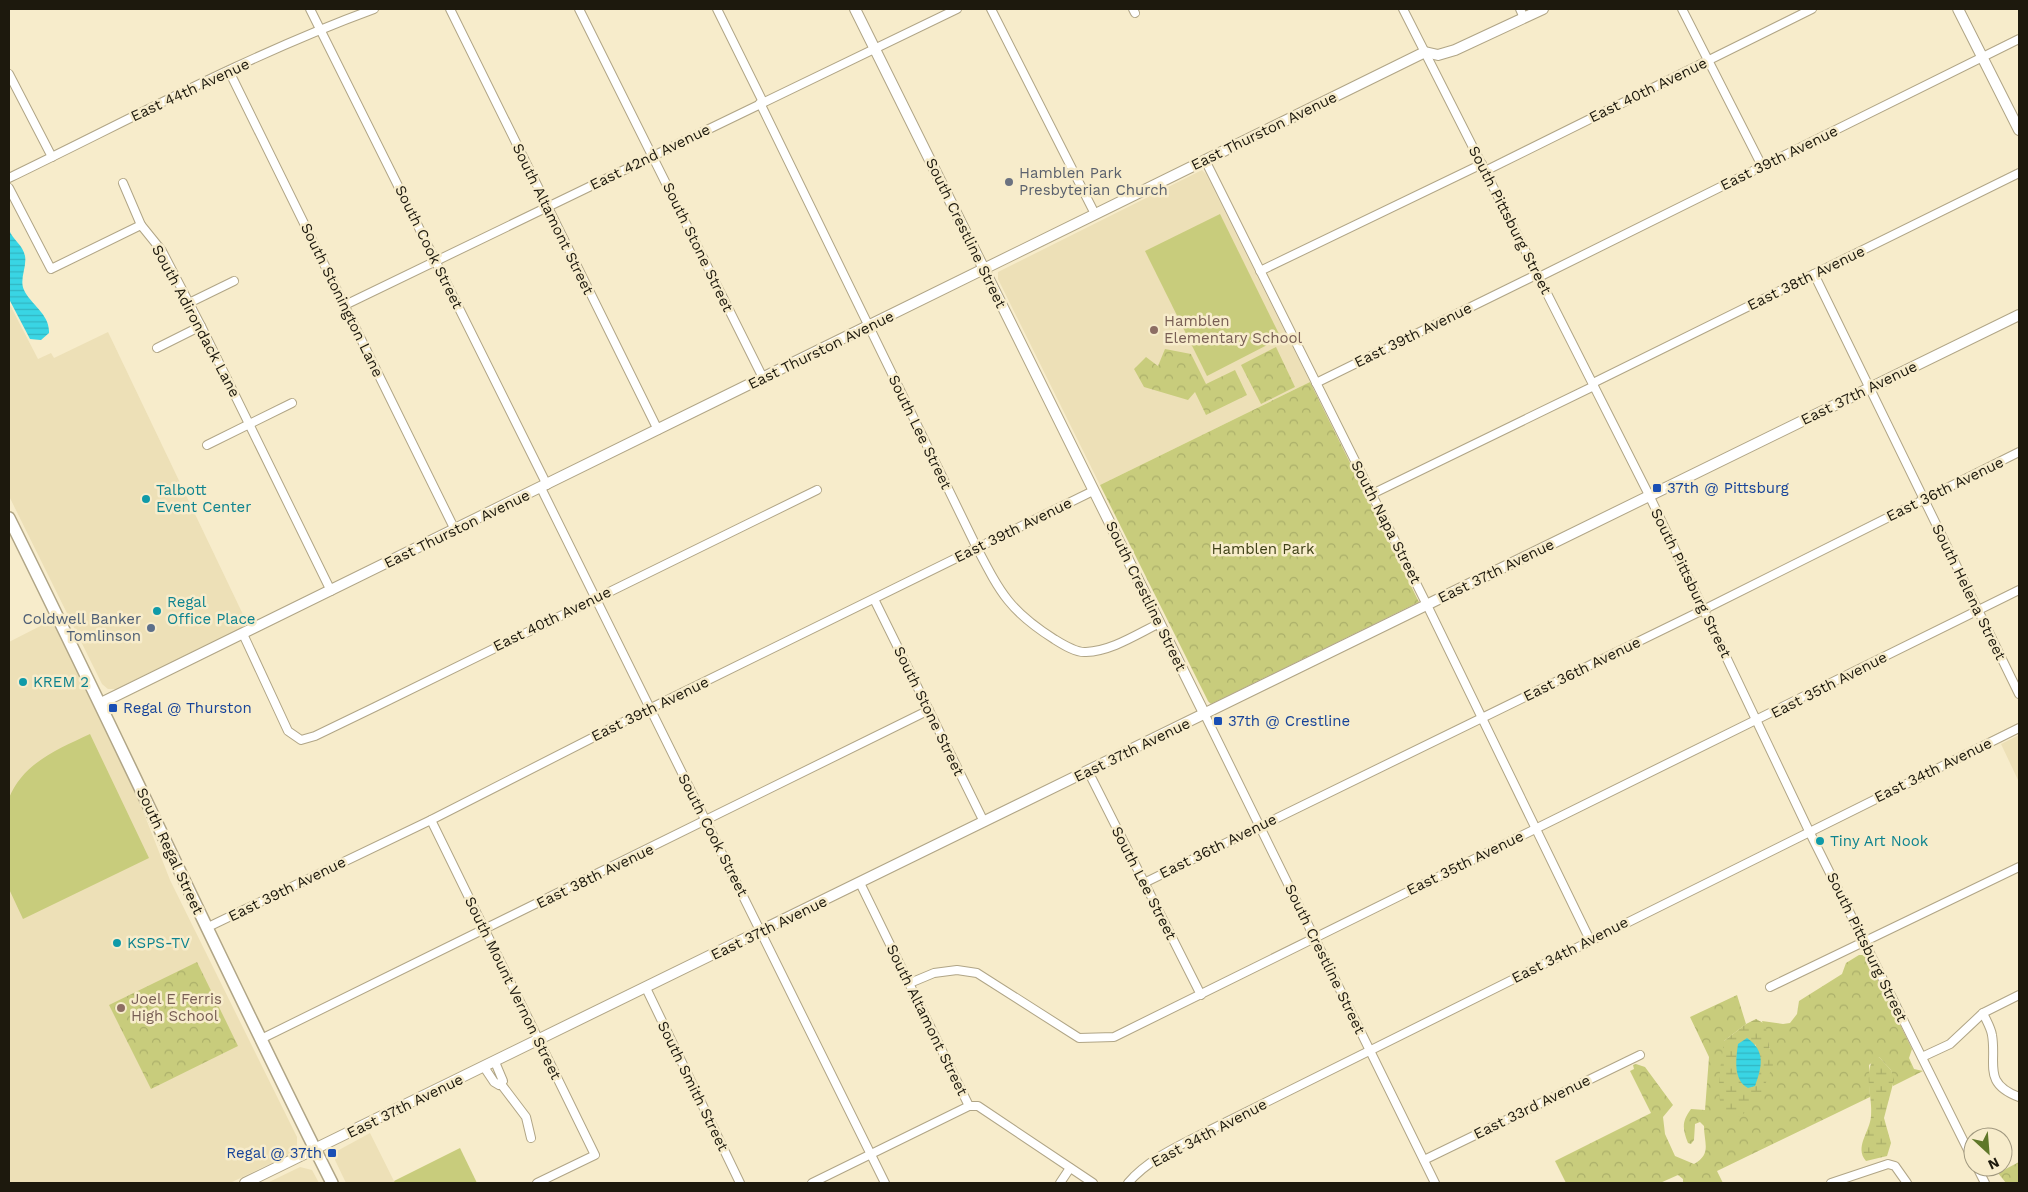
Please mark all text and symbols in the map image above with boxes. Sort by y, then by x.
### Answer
street label: East 40th Avenue [1586,54,1710,126]
street label: East 44th Avenue [128,55,252,125]
street label: East Thurston Avenue [1188,88,1340,174]
street label: East 42nd Avenue [587,120,713,194]
street label: East 39th Avenue [1717,122,1841,194]
street label: South Altamont Street [509,140,598,298]
street label: South Pittsburg Street [1465,143,1556,298]
street label: South Crestline Street [922,155,1010,311]
place label: Hamblen Park Presbyterian Church [1019,164,1168,199]
marker: Hamblen Park Presbyterian Church [1003,176,1015,188]
street label: South Stone Street [659,179,737,315]
street label: South Cook Street [391,182,467,312]
street label: South Stonington Lane [297,220,387,380]
street label: South Adirondack Lane [148,242,244,400]
street label: East 38th Avenue [1744,242,1868,314]
street label: East 39th Avenue [1351,299,1475,371]
street label: East Thurston Avenue [745,307,897,393]
place label: Hamblen Elementary School [1164,312,1303,347]
marker: Hamblen Elementary School [1148,324,1160,336]
street label: East 37th Avenue [1798,357,1920,429]
street label: South Lee Street [885,372,956,493]
street label: East 36th Avenue [1883,453,2007,525]
street label: South Napa Street [1347,457,1425,587]
place label: 37th @ Pittsburg [1667,479,1789,497]
place label: Talbott Event Center [156,481,251,516]
marker: 37th @ Pittsburg [1651,482,1663,494]
street label: East Thurston Avenue [381,486,533,572]
marker: Talbott Event Center [140,493,152,505]
street label: East 39th Avenue [951,494,1075,566]
street label: South Pittsburg Street [1647,505,1735,661]
street label: South Crestline Street [1102,518,1190,674]
street label: South Helena Street [1928,521,2010,664]
street label: East 37th Avenue [1435,535,1557,607]
park label: Hamblen Park [1211,540,1315,558]
street label: East 40th Avenue [490,583,614,655]
place label: Regal Office Place [167,593,255,628]
marker: Regal Office Place [151,605,163,617]
place label: Coldwell Banker Tomlinson [22,610,141,645]
marker: Coldwell Banker Tomlinson [145,622,157,634]
street label: East 36th Avenue [1520,633,1644,705]
street label: South Stone Street [890,643,968,779]
street label: East 35th Avenue [1768,648,1890,722]
place label: KREM 2 [33,673,89,691]
street label: East 39th Avenue [588,673,712,745]
marker: KREM 2 [17,676,29,688]
place label: Regal @ Thurston [123,699,252,717]
marker: Regal @ Thurston [107,702,119,714]
place label: 37th @ Crestline [1228,712,1350,730]
street label: East 37th Avenue [1071,714,1193,786]
marker: 37th @ Crestline [1212,715,1224,727]
street label: East 34th Avenue [1871,734,1995,806]
street label: South Cook Street [674,771,752,900]
street label: South Regal Street [133,785,208,918]
street label: East 36th Avenue [1156,810,1280,882]
street label: South Lee Street [1108,823,1181,943]
street label: East 35th Avenue [1404,827,1526,899]
place label: Tiny Art Nook [1830,832,1929,850]
marker: Tiny Art Nook [1814,835,1826,847]
street label: East 38th Avenue [533,840,657,912]
street label: East 39th Avenue [225,853,349,925]
street label: South Pittsburg Street [1823,869,1911,1025]
street label: South Crestline Street [1281,881,1369,1037]
street label: East 37th Avenue [708,892,830,964]
street label: South Mount Vernon Street [461,894,566,1083]
street label: East 34th Avenue [1509,913,1631,987]
place label: KSPS-TV [127,934,190,952]
marker: KSPS-TV [111,937,123,949]
street label: South Altamont Street [883,941,972,1099]
place label: Joel E Ferris High School [131,990,222,1025]
marker: Joel E Ferris High School [115,1002,127,1014]
street label: South Smith Street [654,1018,733,1154]
street label: East 37th Avenue [344,1070,466,1142]
street label: East 33rd Avenue [1471,1071,1593,1143]
street label: East 34th Avenue [1148,1095,1270,1171]
north arrow [1963,1127,2013,1177]
place label: Regal @ 37th [226,1144,322,1162]
marker: Regal @ 37th [326,1147,338,1159]
text: N [1986,1154,2002,1173]

